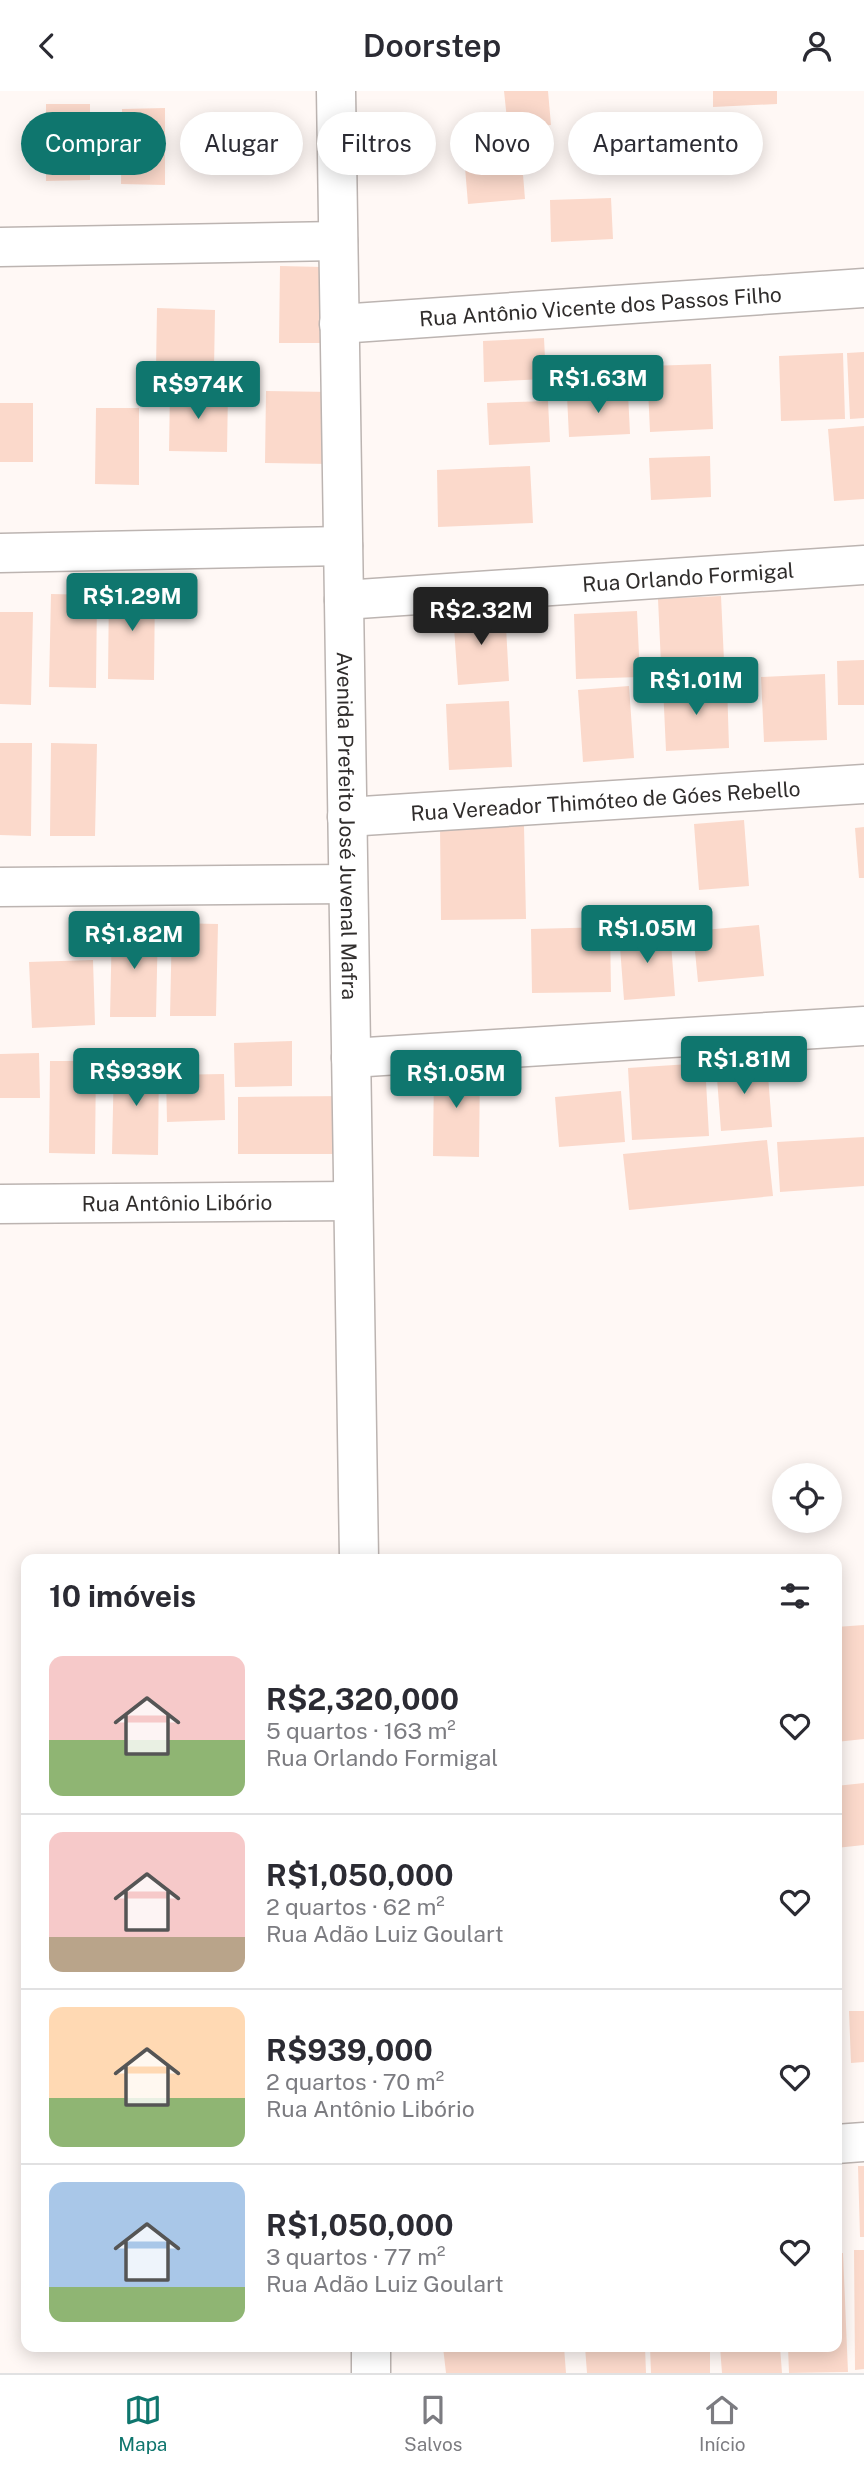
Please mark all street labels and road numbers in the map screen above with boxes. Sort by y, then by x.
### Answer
street label: Rua Antônio Vicente dos Passos Filho [418,281,782,331]
street label: Rua Orlando Formigal [581,557,795,596]
street label: Avenida Prefeito José Juvenal Mafra [332,651,363,1000]
street label: Rua Vereador Thimóteo de Góes Rebello [410,776,801,825]
street label: Rua Antônio Libório [82,1189,272,1216]

